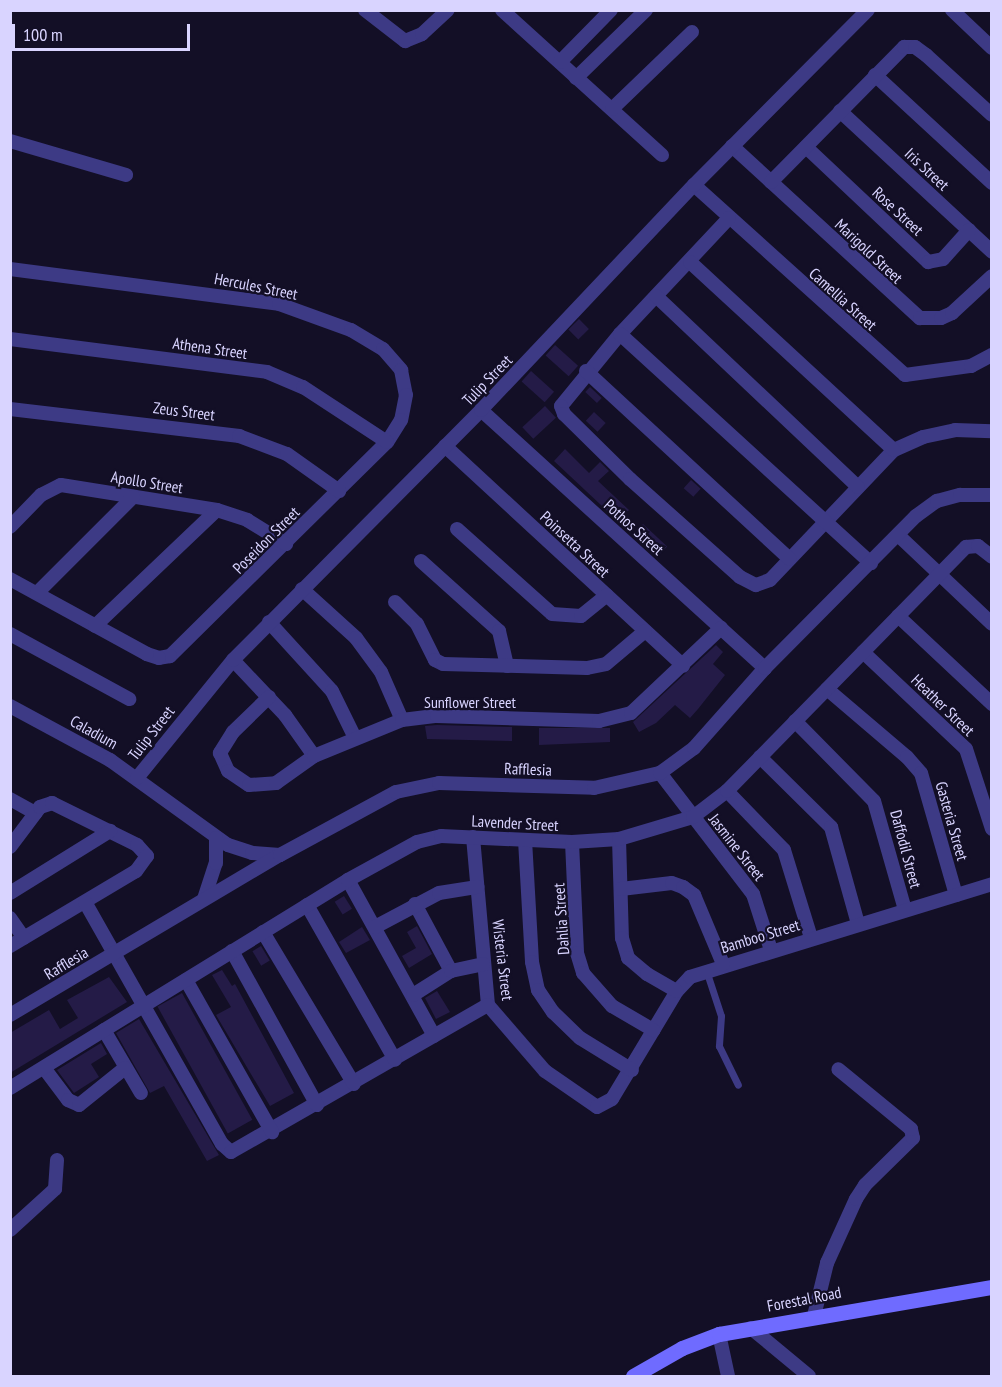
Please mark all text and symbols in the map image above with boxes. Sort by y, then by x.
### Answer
scale bar [15,12,194,50]
text: 100 m [23,23,63,46]
street label: Iris Street [901,144,953,194]
street label: Rose Street [869,183,927,239]
street label: Marigold Street [831,215,907,287]
street label: Camellia Street [805,264,881,334]
street label: Hercules Street [213,269,299,303]
street label: Athena Street [171,333,249,363]
street label: Tulip Street [458,351,516,409]
street label: Zeus Street [152,398,216,424]
street label: Apollo Street [110,467,184,497]
street label: Pothos Street [600,495,668,559]
street label: Poseidon Street [229,503,303,577]
street label: Poinsetta Street [536,507,614,581]
street label: Heather Street [907,670,979,740]
street label: Sunflower Street [424,692,516,712]
street label: Tulip Street [124,702,178,764]
street label: Caladium [67,711,121,753]
street label: Rafflesia [504,759,552,779]
street label: Gasteria Street [932,779,972,863]
street label: Daffodil Street [886,808,926,890]
street label: Jasmine Street [705,810,769,884]
street label: Lavender Street [471,811,559,835]
street label: Dahlia Street [549,882,573,956]
street label: Bamboo Street [718,915,802,957]
street label: Wisteria Street [489,918,517,1002]
street label: Rafflesia [41,943,91,983]
street label: Forestal Road [765,1282,843,1316]

